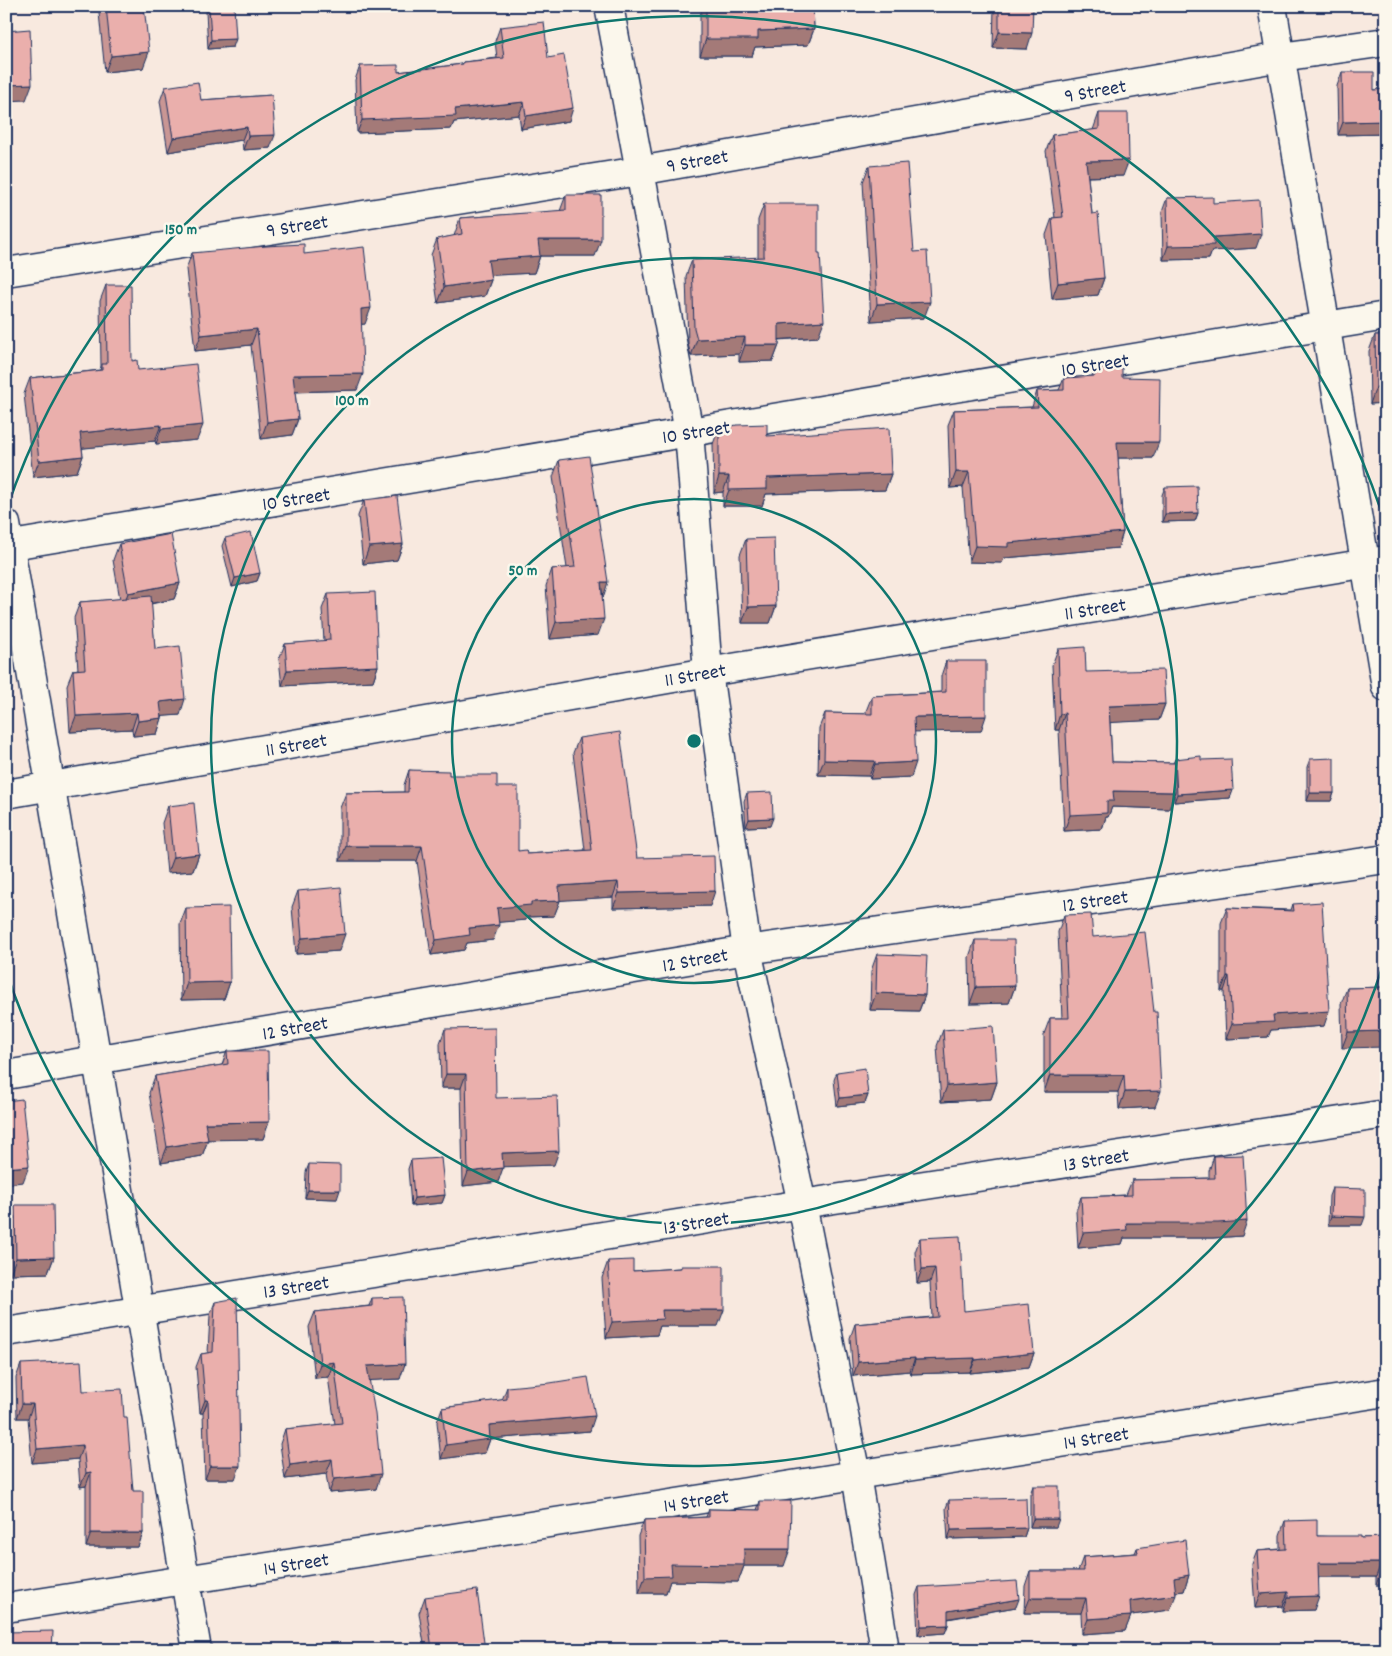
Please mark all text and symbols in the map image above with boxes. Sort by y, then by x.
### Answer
street label: 9 Street [1062,74,1129,112]
street label: 9 Street [664,144,731,182]
street label: 9 Street [264,209,330,247]
text: 150 m [165,220,197,242]
street label: 10 Street [1059,348,1131,386]
text: 100 m [335,391,369,413]
street label: 10 Street [660,415,732,453]
street label: 10 Street [260,482,332,520]
text: 50 m [509,561,537,583]
street label: 11 Street [1063,592,1128,630]
street label: 11 Street [663,658,728,696]
street label: 11 Street [264,728,329,766]
centre of rings [685,732,703,750]
street label: 12 Street [1061,884,1130,921]
street label: 12 Street [660,942,731,981]
street label: 12 Street [260,1010,331,1049]
street label: 13 Street [1061,1143,1131,1181]
street label: 13 Street [661,1206,731,1244]
street label: 13 Street [261,1270,331,1308]
street label: 14 Street [1062,1421,1131,1459]
street label: 14 Street [662,1484,731,1522]
street label: 14 Street [262,1547,331,1585]

